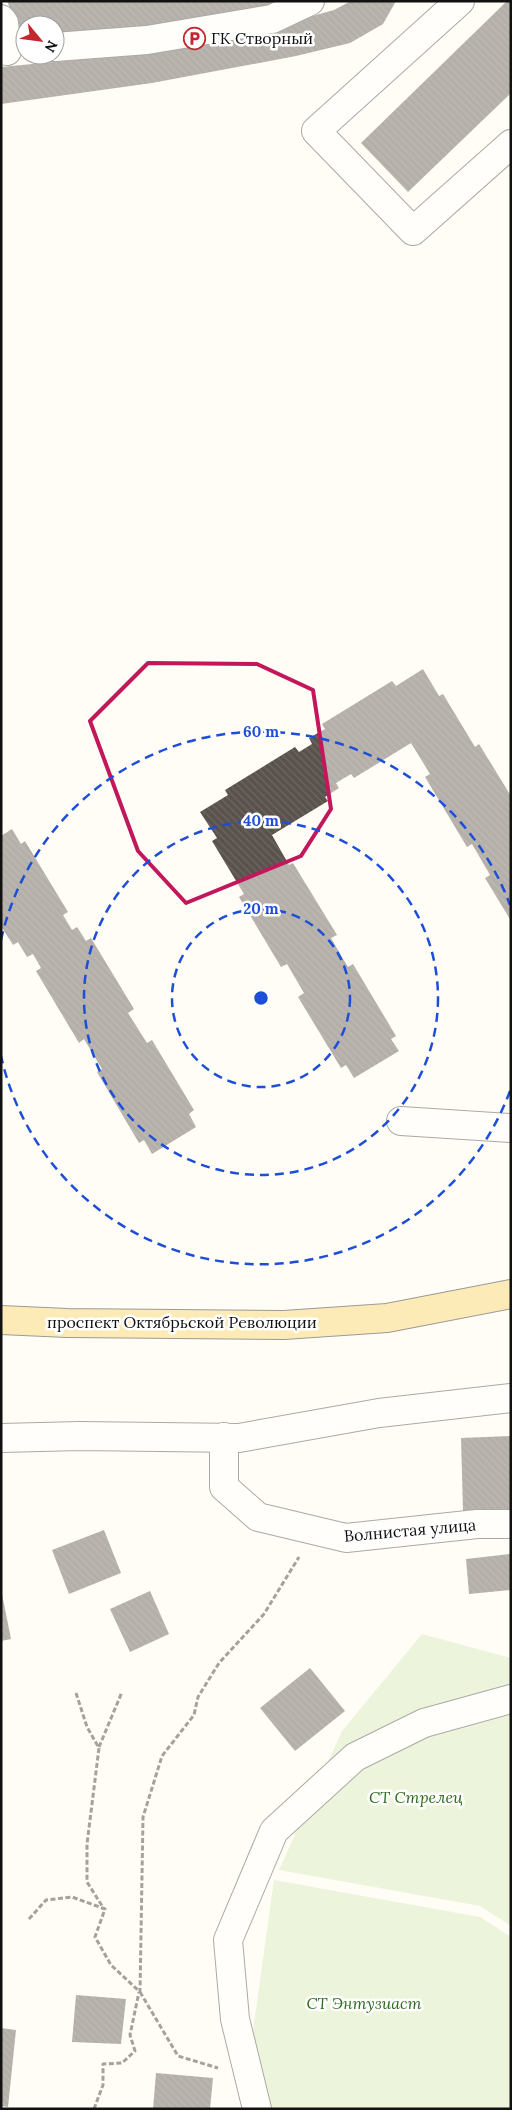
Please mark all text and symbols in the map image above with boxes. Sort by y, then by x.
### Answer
north arrow [15,15,65,65]
parking icon: ГК Створный [183,26,207,50]
place label: ГК Створный [211,28,313,48]
text: N [41,37,62,56]
text: 60 m [243,722,279,741]
text: 40 m [243,811,279,830]
text: 20 m [243,899,279,918]
centre of rings [252,989,270,1007]
street label: проспект Октябрьской Революции [47,1312,317,1332]
street label: Волнистая улица [343,1514,477,1546]
park label: СТ Стрелец [369,1787,463,1807]
park label: СТ Энтузиаст [306,1993,422,2013]

